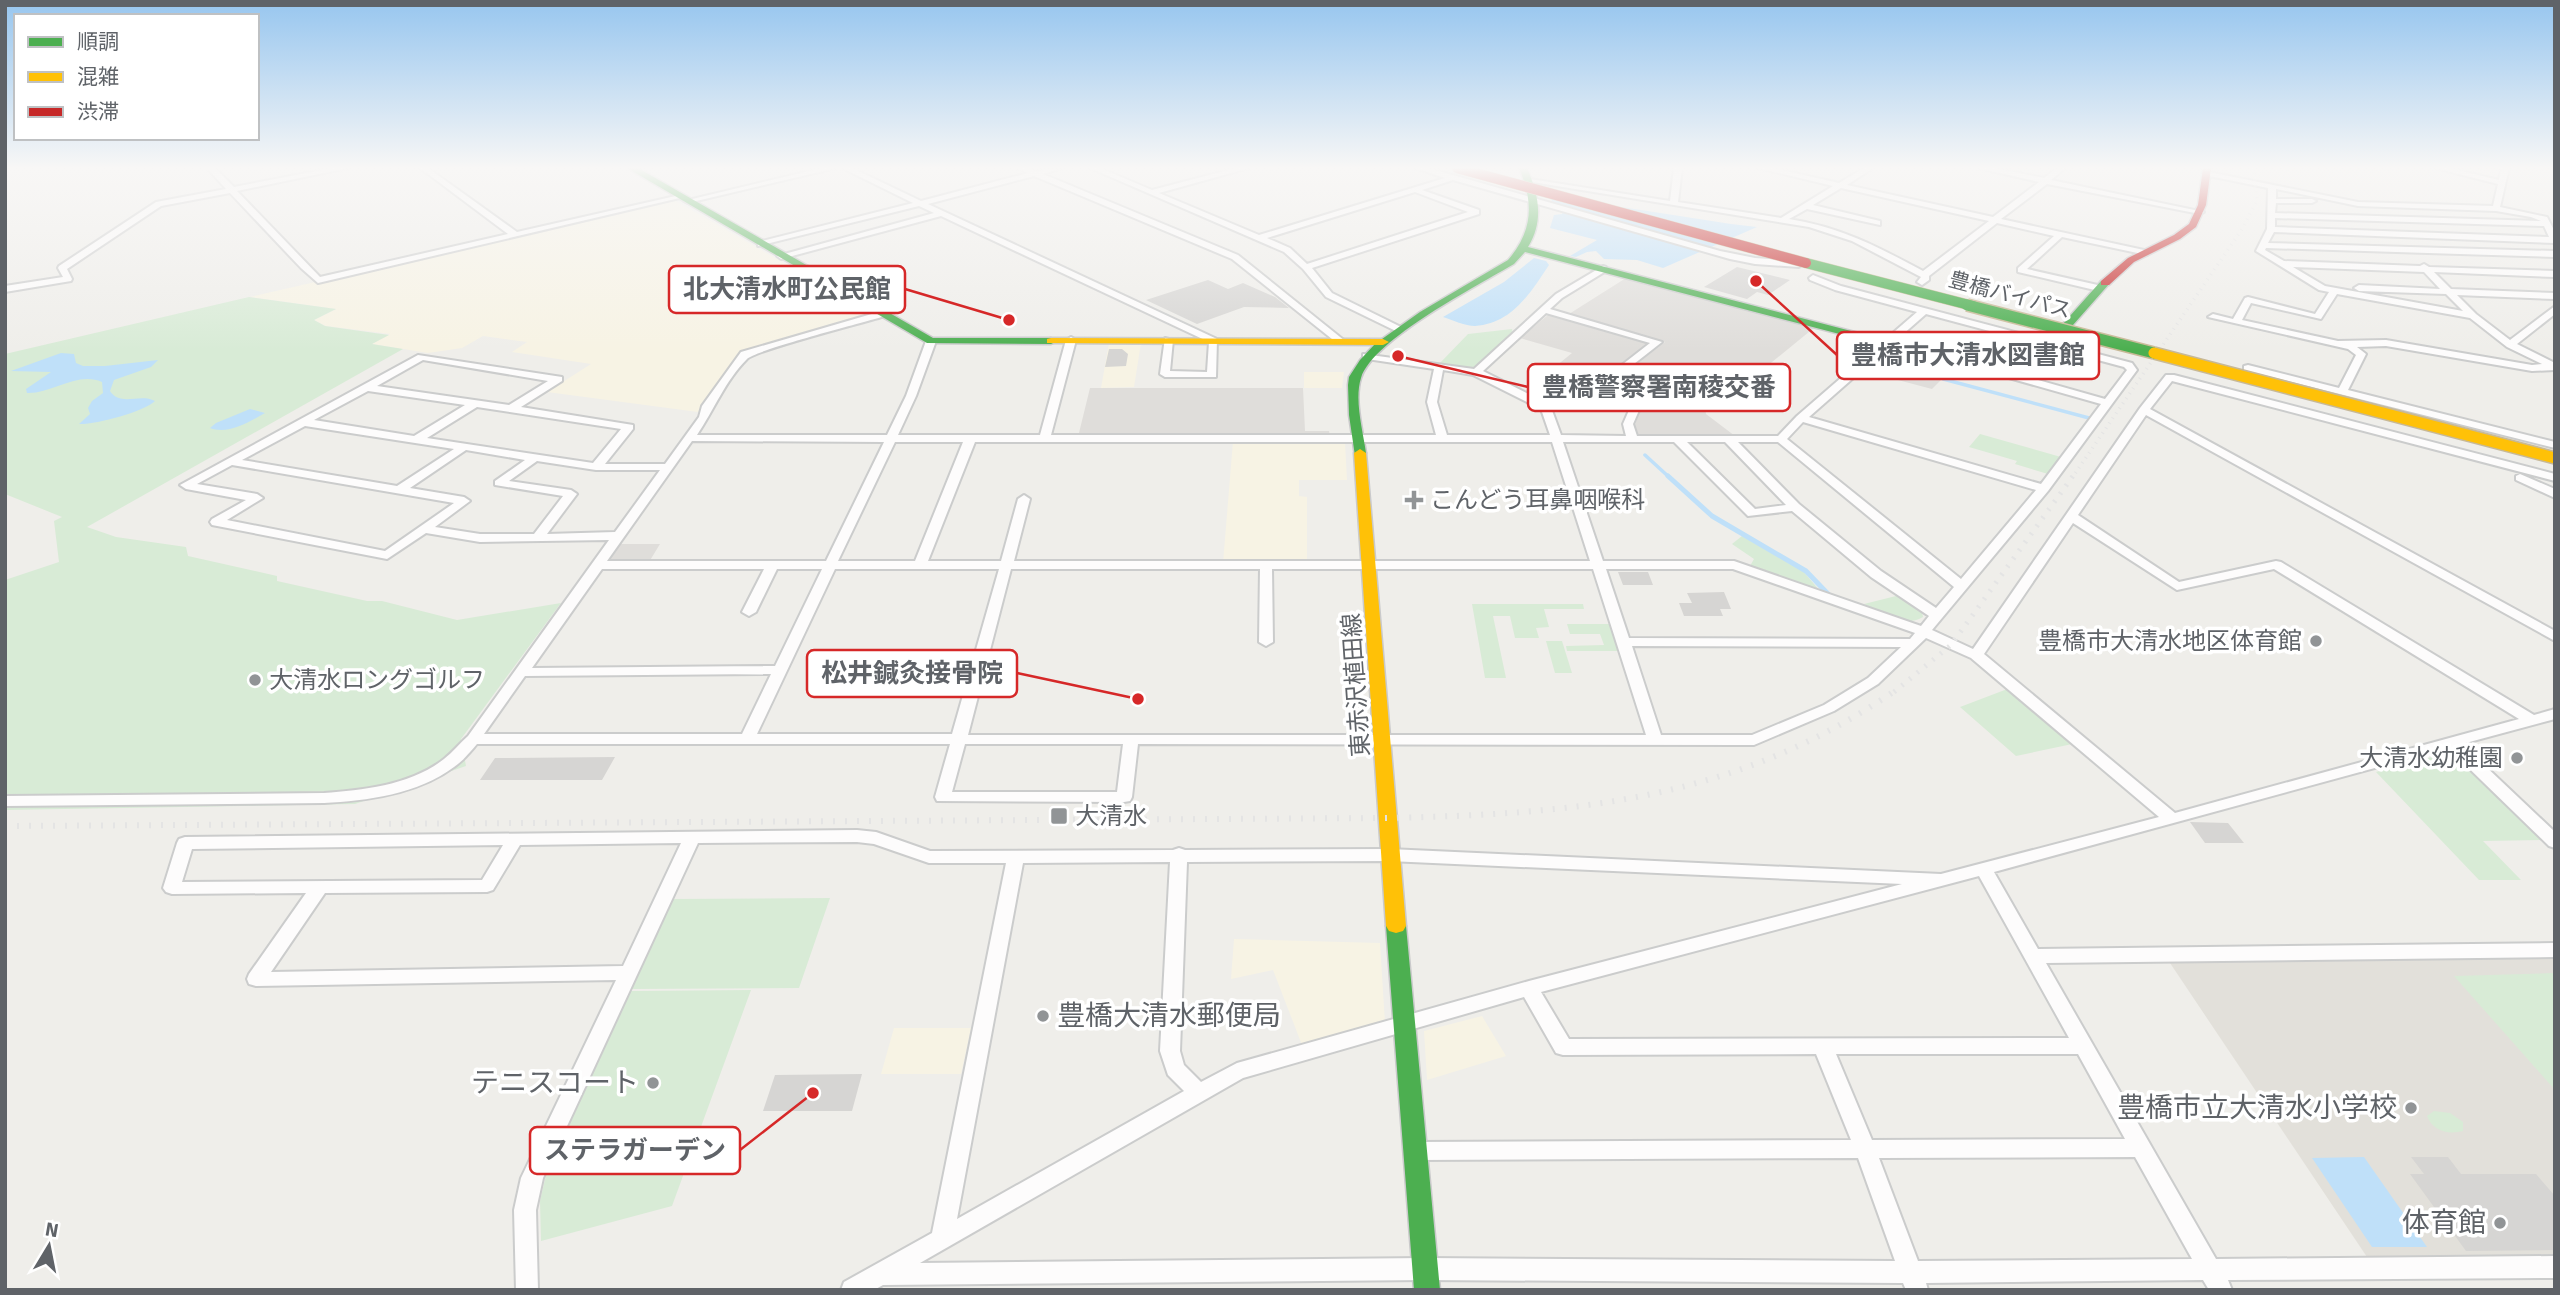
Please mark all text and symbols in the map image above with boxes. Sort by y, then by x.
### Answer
legend [14,14,259,140]
text: 順調 [77,29,119,55]
text: 混雑 [77,64,119,90]
text: 渋滞 [77,99,119,125]
callout: 北大清水町公民館 [669,266,905,313]
street label: 豊橋バイパス [1946,266,2074,324]
text: 北大清水町公民館 [683,274,891,306]
callout: 豊橋市大清水図書館 [1837,332,2099,379]
text: 豊橋市大清水図書館 [1851,340,2085,372]
callout: 豊橋警察署南稜交番 [1528,364,1790,411]
text: 豊橋警察署南稜交番 [1542,372,1776,404]
place label: こんどう耳鼻咽喉科 [1430,485,1645,515]
marker: こんどう耳鼻咽喉科 [1404,490,1424,510]
street label: 東赤沢植田線 [1336,612,1376,758]
place label: 豊橋市大清水地区体育館 [2038,626,2302,656]
marker: 豊橋市大清水地区体育館 [2308,633,2324,649]
callout: 松井鍼灸接骨院 [807,650,1017,697]
text: 松井鍼灸接骨院 [821,658,1003,690]
place label: 大清水ロングゴルフ [269,665,485,695]
marker: 大清水ロングゴルフ [247,672,263,688]
place label: 大清水幼稚園 [2359,743,2503,773]
marker: 大清水幼稚園 [2509,750,2525,766]
place label: 大清水 [1075,801,1147,831]
marker: 大清水 [1049,806,1069,826]
place label: 豊橋大清水郵便局 [1057,999,1281,1033]
marker: 豊橋大清水郵便局 [1035,1008,1051,1024]
place label: テニスコート [471,1066,639,1100]
marker: テニスコート [645,1075,661,1091]
place label: 豊橋市立大清水小学校 [2117,1091,2397,1125]
marker: 豊橋市立大清水小学校 [2403,1100,2419,1116]
callout: ステラガーデン [530,1127,740,1174]
text: ステラガーデン [544,1135,726,1167]
place label: 体育館 [2402,1206,2486,1240]
north arrow [14,1211,84,1281]
marker: 体育館 [2492,1215,2508,1231]
text: N [43,1217,60,1243]

